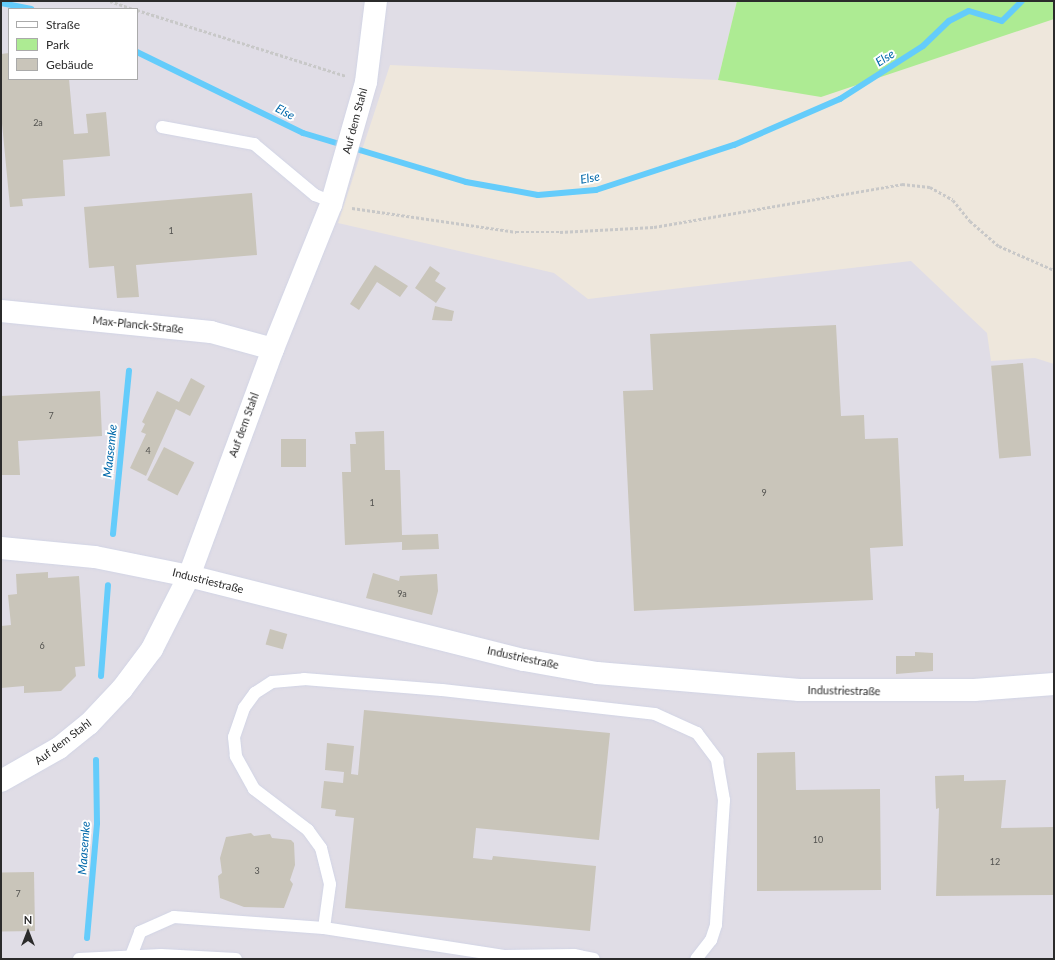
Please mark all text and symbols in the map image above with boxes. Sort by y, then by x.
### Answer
legend [8,8,138,80]
text: Straße [46,17,80,32]
text: Park [46,37,69,52]
water label: Else [873,47,897,69]
text: Gebäude [46,57,93,72]
street label: Auf dem Stahl [340,87,370,155]
water label: Else [273,101,297,123]
house number: 2a [33,118,43,128]
water label: Else [579,169,601,187]
house number: 1 [168,226,174,236]
street label: Max-Planck-Straße [92,314,184,336]
street label: Auf dem Stahl [226,391,262,459]
house number: 7 [48,411,54,421]
water label: Maasemke [100,424,120,478]
house number: 4 [145,446,151,456]
house number: 9 [761,488,767,498]
house number: 1 [369,498,375,508]
street label: Industriestraße [171,566,245,596]
house number: 9a [397,589,407,599]
house number: 6 [39,641,45,651]
street label: Industriestraße [486,644,560,672]
street label: Industriestraße [807,684,881,698]
street label: Auf dem Stahl [32,716,94,768]
water label: Maasemke [75,821,93,875]
house number: 10 [813,835,823,845]
house number: 12 [990,857,1000,867]
house number: 3 [254,866,260,876]
house number: 7 [15,889,21,899]
north arrow [8,912,48,952]
text: N [24,913,32,926]

